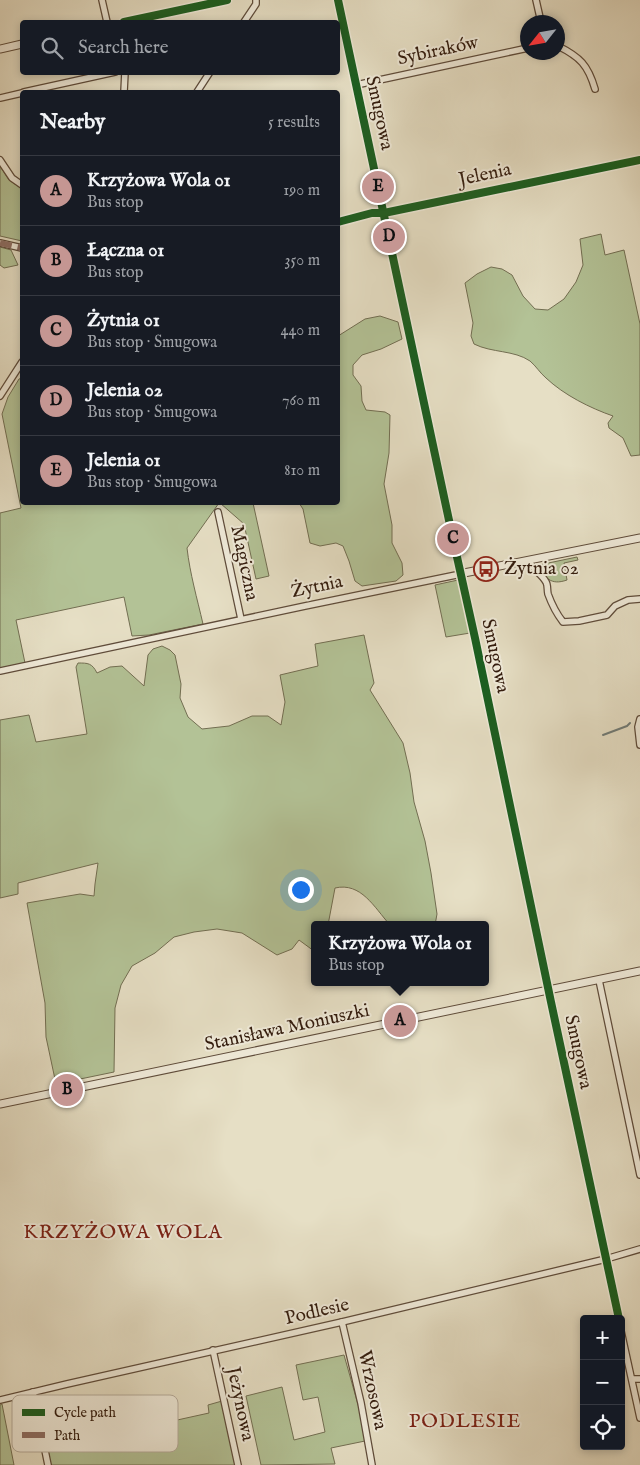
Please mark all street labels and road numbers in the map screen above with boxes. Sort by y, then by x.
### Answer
street label: Sybiraków [396,31,481,71]
street label: Smugowa [359,74,399,153]
street label: Jelenia [454,158,514,193]
street label: Magiczna [224,523,264,604]
street label: Żytnia [289,570,346,604]
street label: Smugowa [475,617,515,696]
street label: Stanisława Moniuszki [202,999,372,1057]
street label: Smugowa [558,1013,598,1092]
street label: Podlesie [283,1293,352,1331]
street label: Wrzosowa [352,1348,392,1433]
street label: Jeżynowa [220,1363,260,1444]

